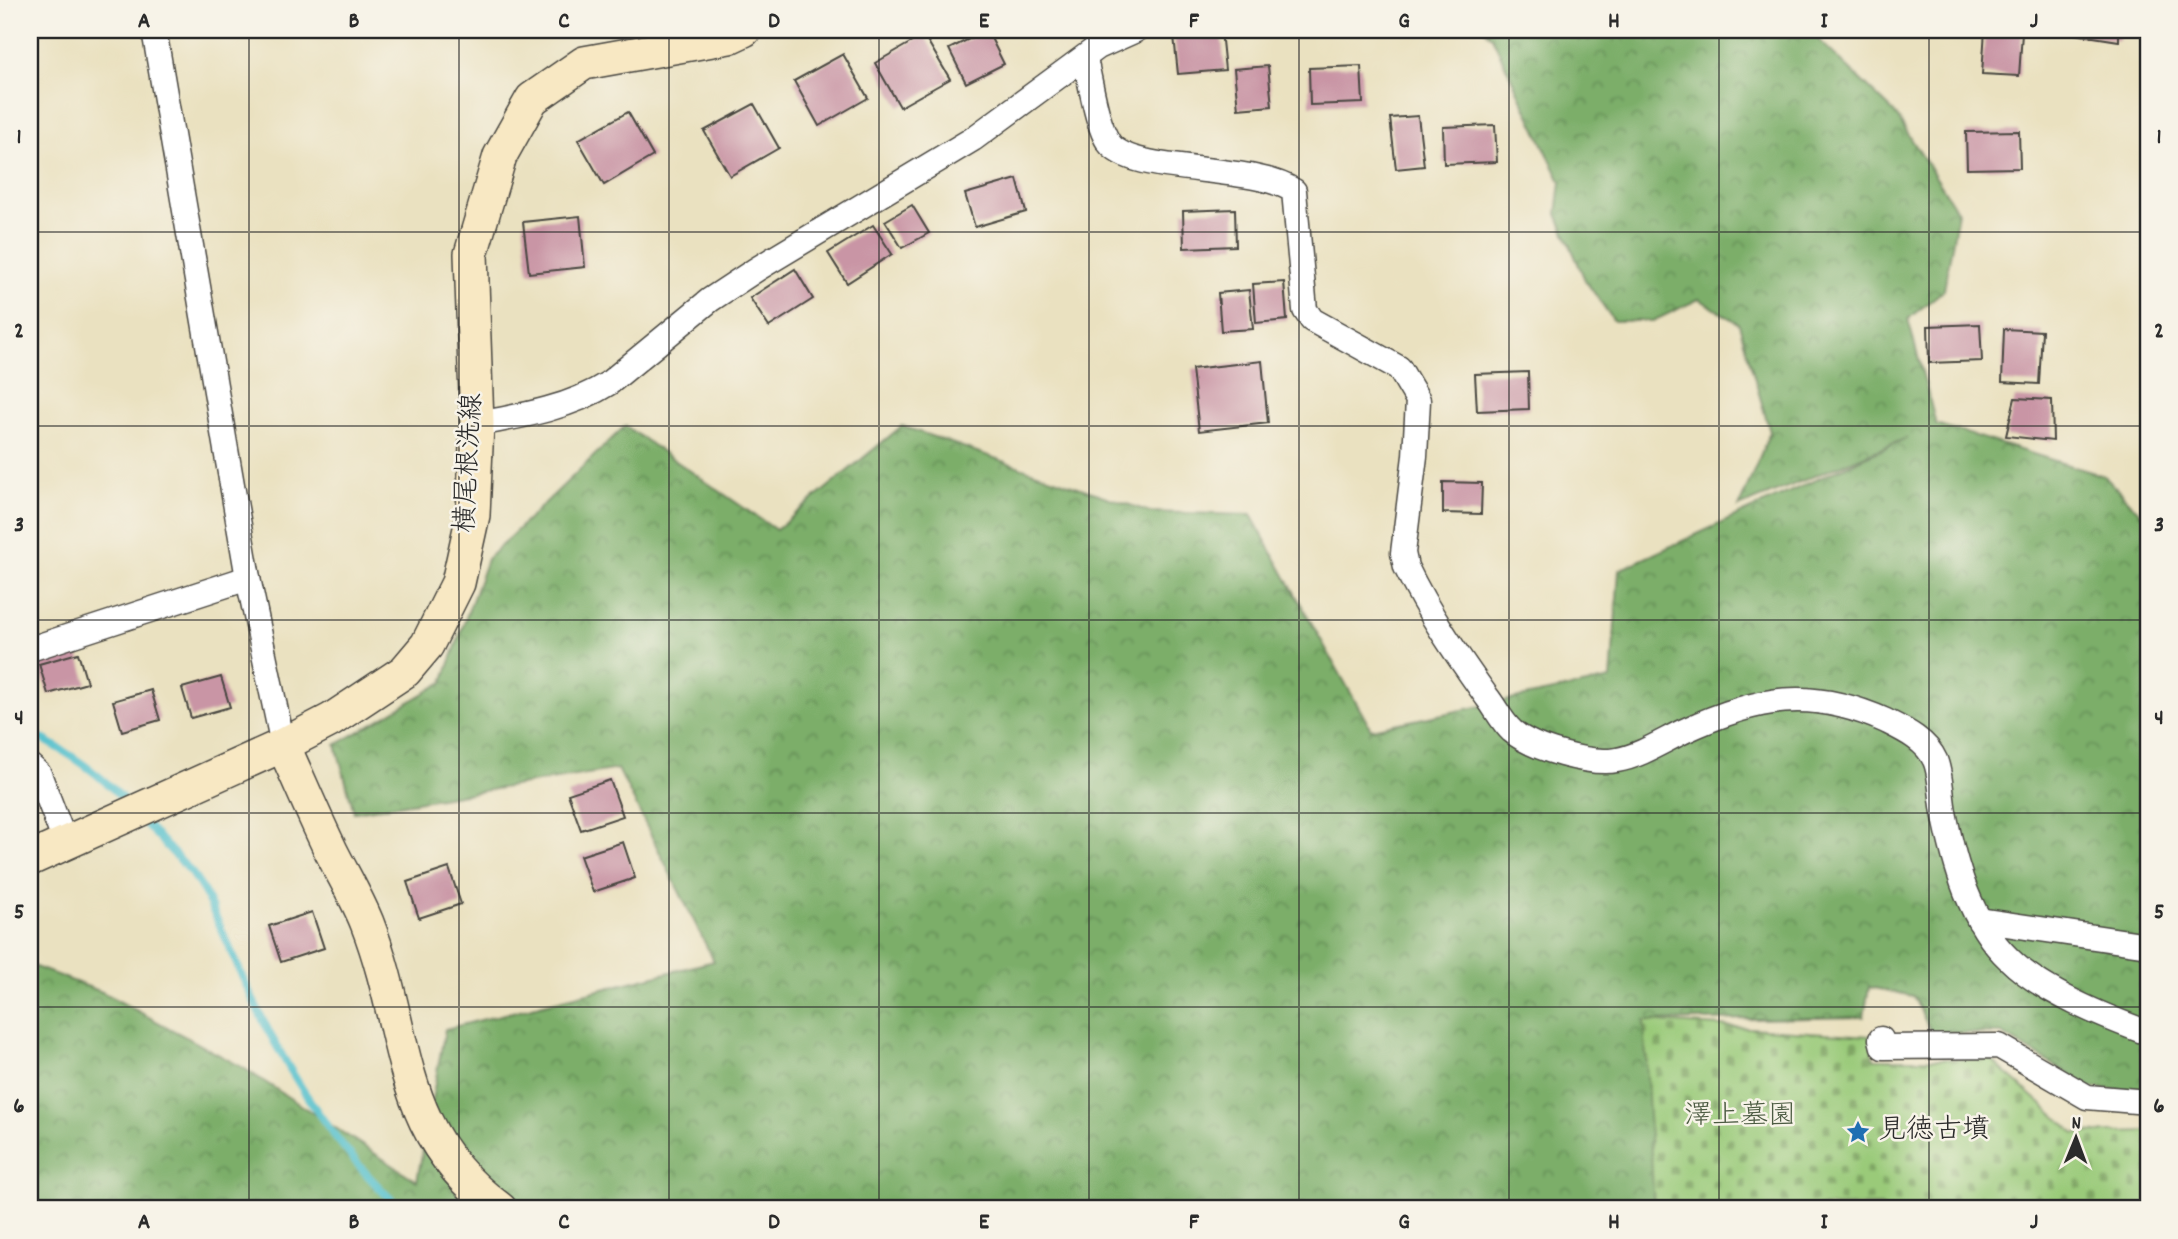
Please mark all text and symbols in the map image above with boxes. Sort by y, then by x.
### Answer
text: A [138,6,150,39]
text: B [349,6,360,39]
text: C [558,6,570,39]
text: D [768,6,780,39]
text: E [979,6,990,39]
text: F [1189,6,1200,39]
text: G [1398,6,1410,39]
text: H [1608,6,1620,39]
text: I [1820,6,1828,39]
text: J [2030,6,2038,39]
text: 1 [16,122,22,155]
text: 1 [2156,122,2162,155]
text: 2 [14,316,24,349]
text: 2 [2154,316,2164,349]
street label: 横尾根洗線 [447,392,495,534]
text: 3 [14,510,24,543]
text: 3 [2154,510,2164,543]
text: 4 [14,703,24,736]
text: 4 [2154,703,2164,736]
text: 5 [14,897,24,930]
text: 5 [2154,897,2164,930]
text: 6 [13,1091,25,1124]
text: 6 [2153,1091,2165,1124]
park label: 澤上墓園 [1684,1098,1796,1138]
north arrow [2042,1102,2112,1172]
text: N [2071,1111,2081,1138]
place label: 見徳古墳 [1878,1112,1990,1152]
place icon: 見徳古墳 [1844,1118,1872,1146]
text: A [138,1207,150,1239]
text: B [349,1207,360,1239]
text: C [558,1207,570,1239]
text: D [768,1207,780,1239]
text: E [979,1207,990,1239]
text: F [1189,1207,1200,1239]
text: G [1398,1207,1410,1239]
text: H [1608,1207,1620,1239]
text: I [1820,1207,1828,1239]
text: J [2030,1207,2038,1239]

